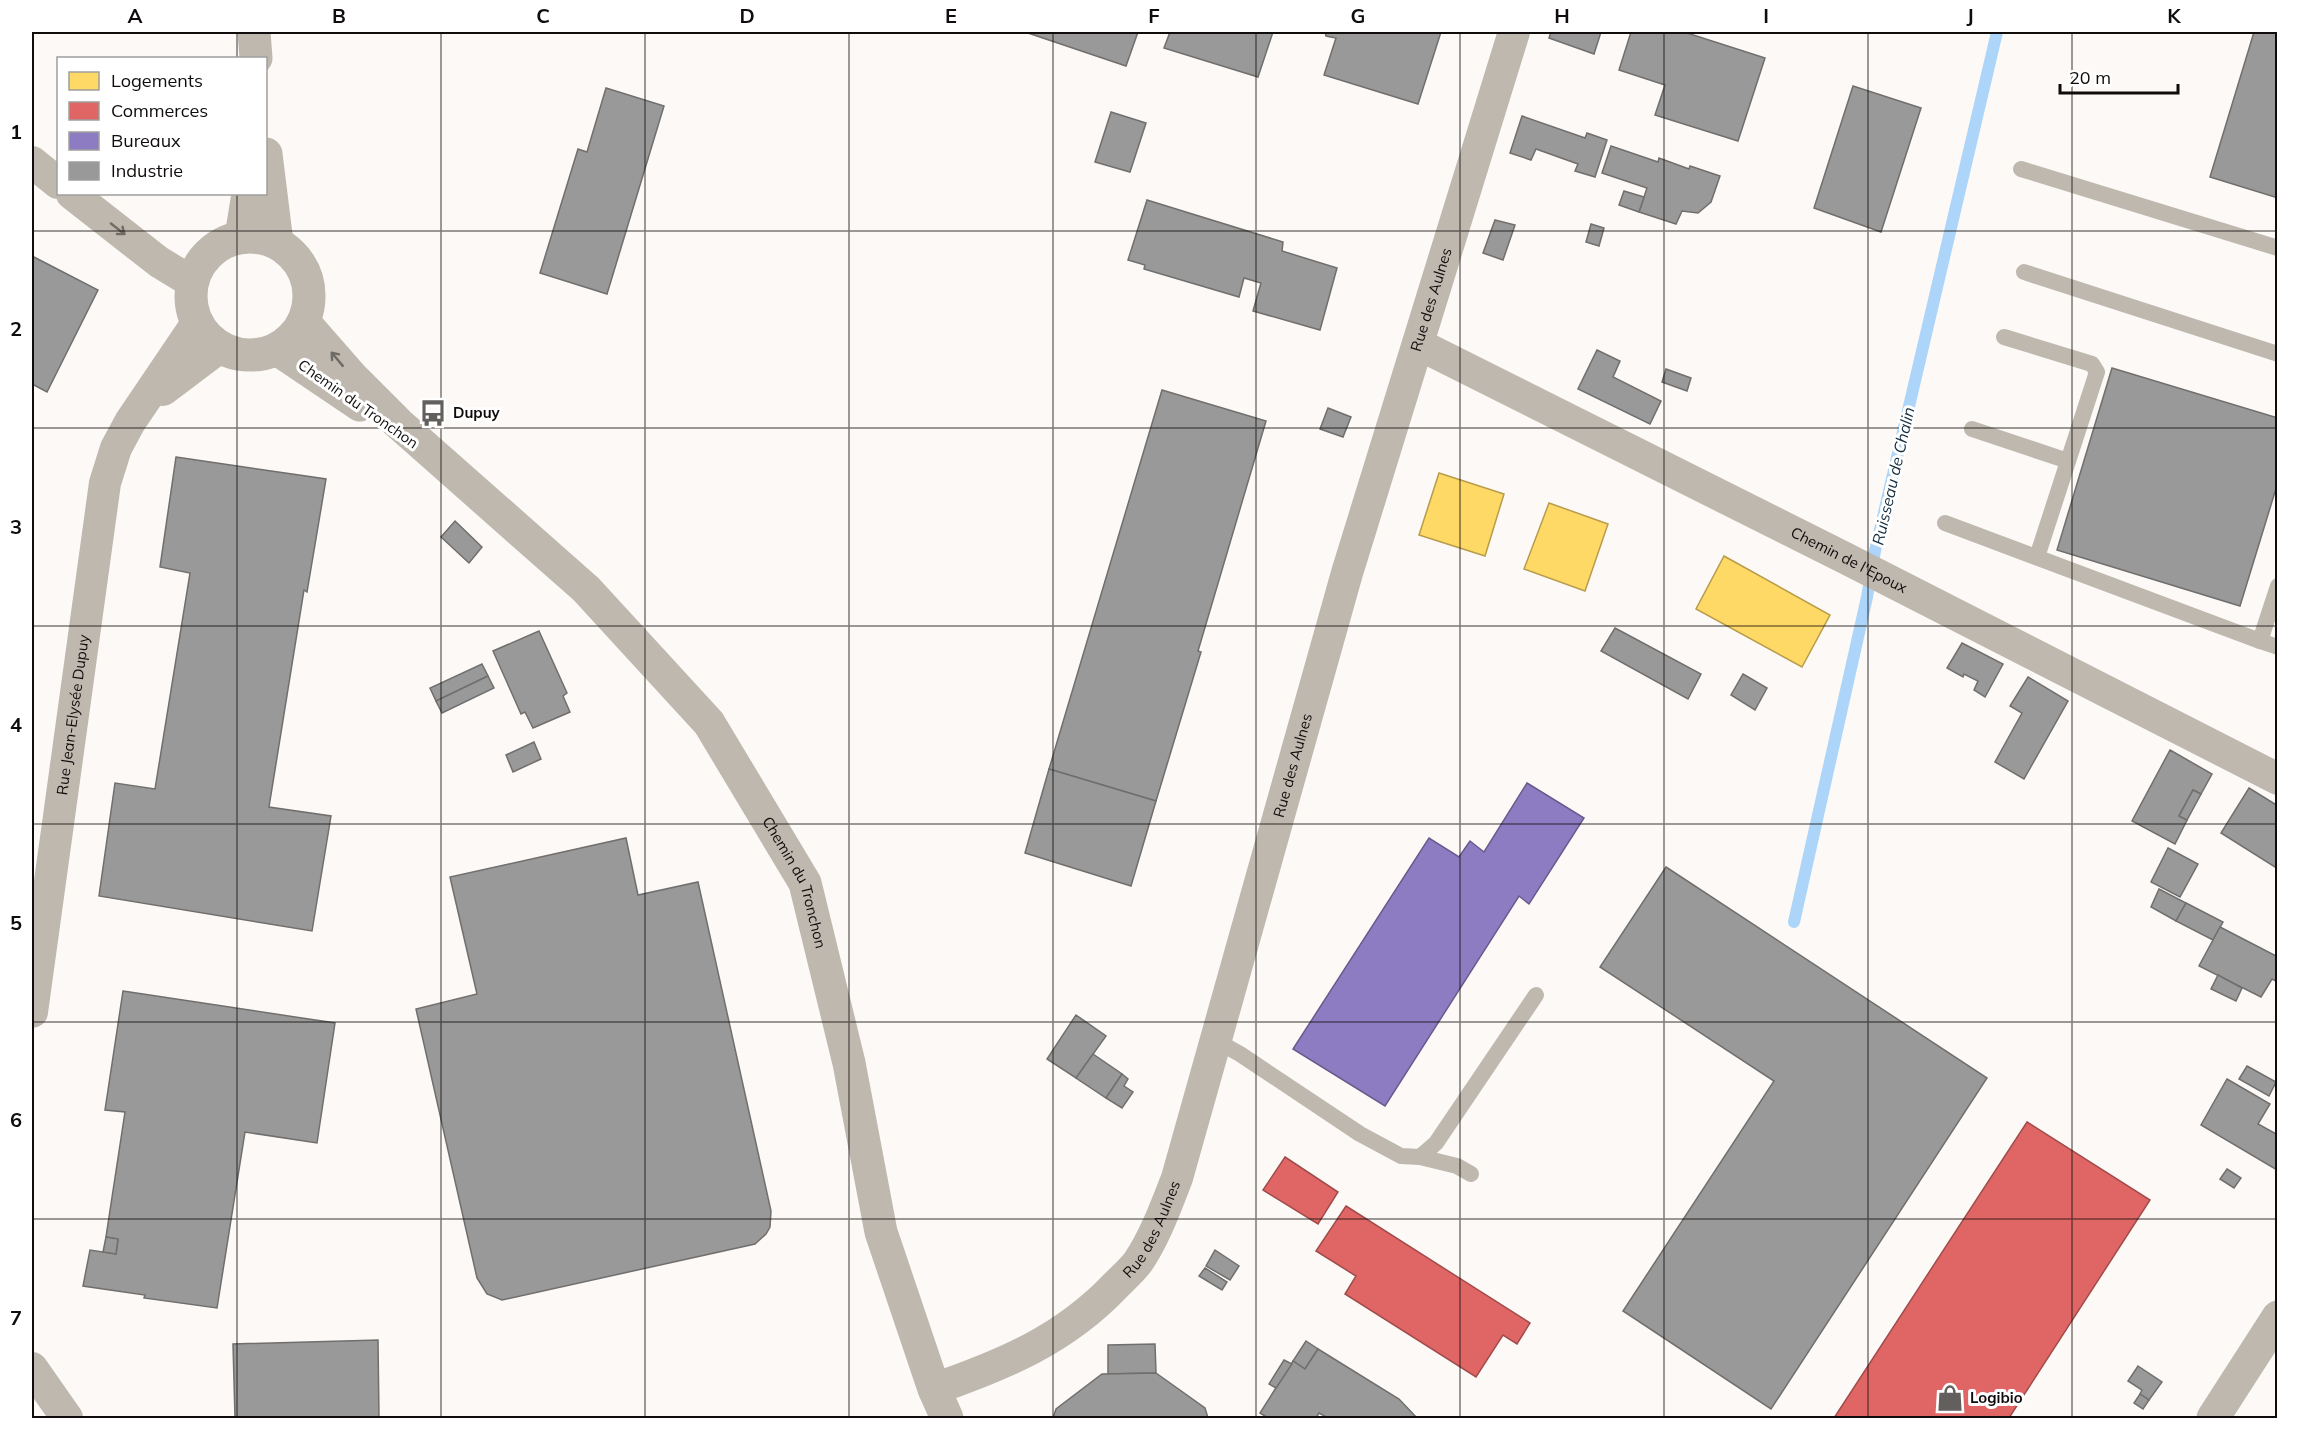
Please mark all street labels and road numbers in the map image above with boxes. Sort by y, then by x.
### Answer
street label: Rue des Aulnes [1406,245,1456,354]
street label: Chemin du Tronchon [295,355,422,452]
street label: Chemin de l'Epoux [1788,522,1910,597]
street label: Rue Jean-Elysée Dupuy [52,633,93,796]
street label: Rue des Aulnes [1269,711,1316,820]
street label: Chemin du Tronchon [758,813,831,950]
street label: Rue des Aulnes [1119,1178,1184,1282]

